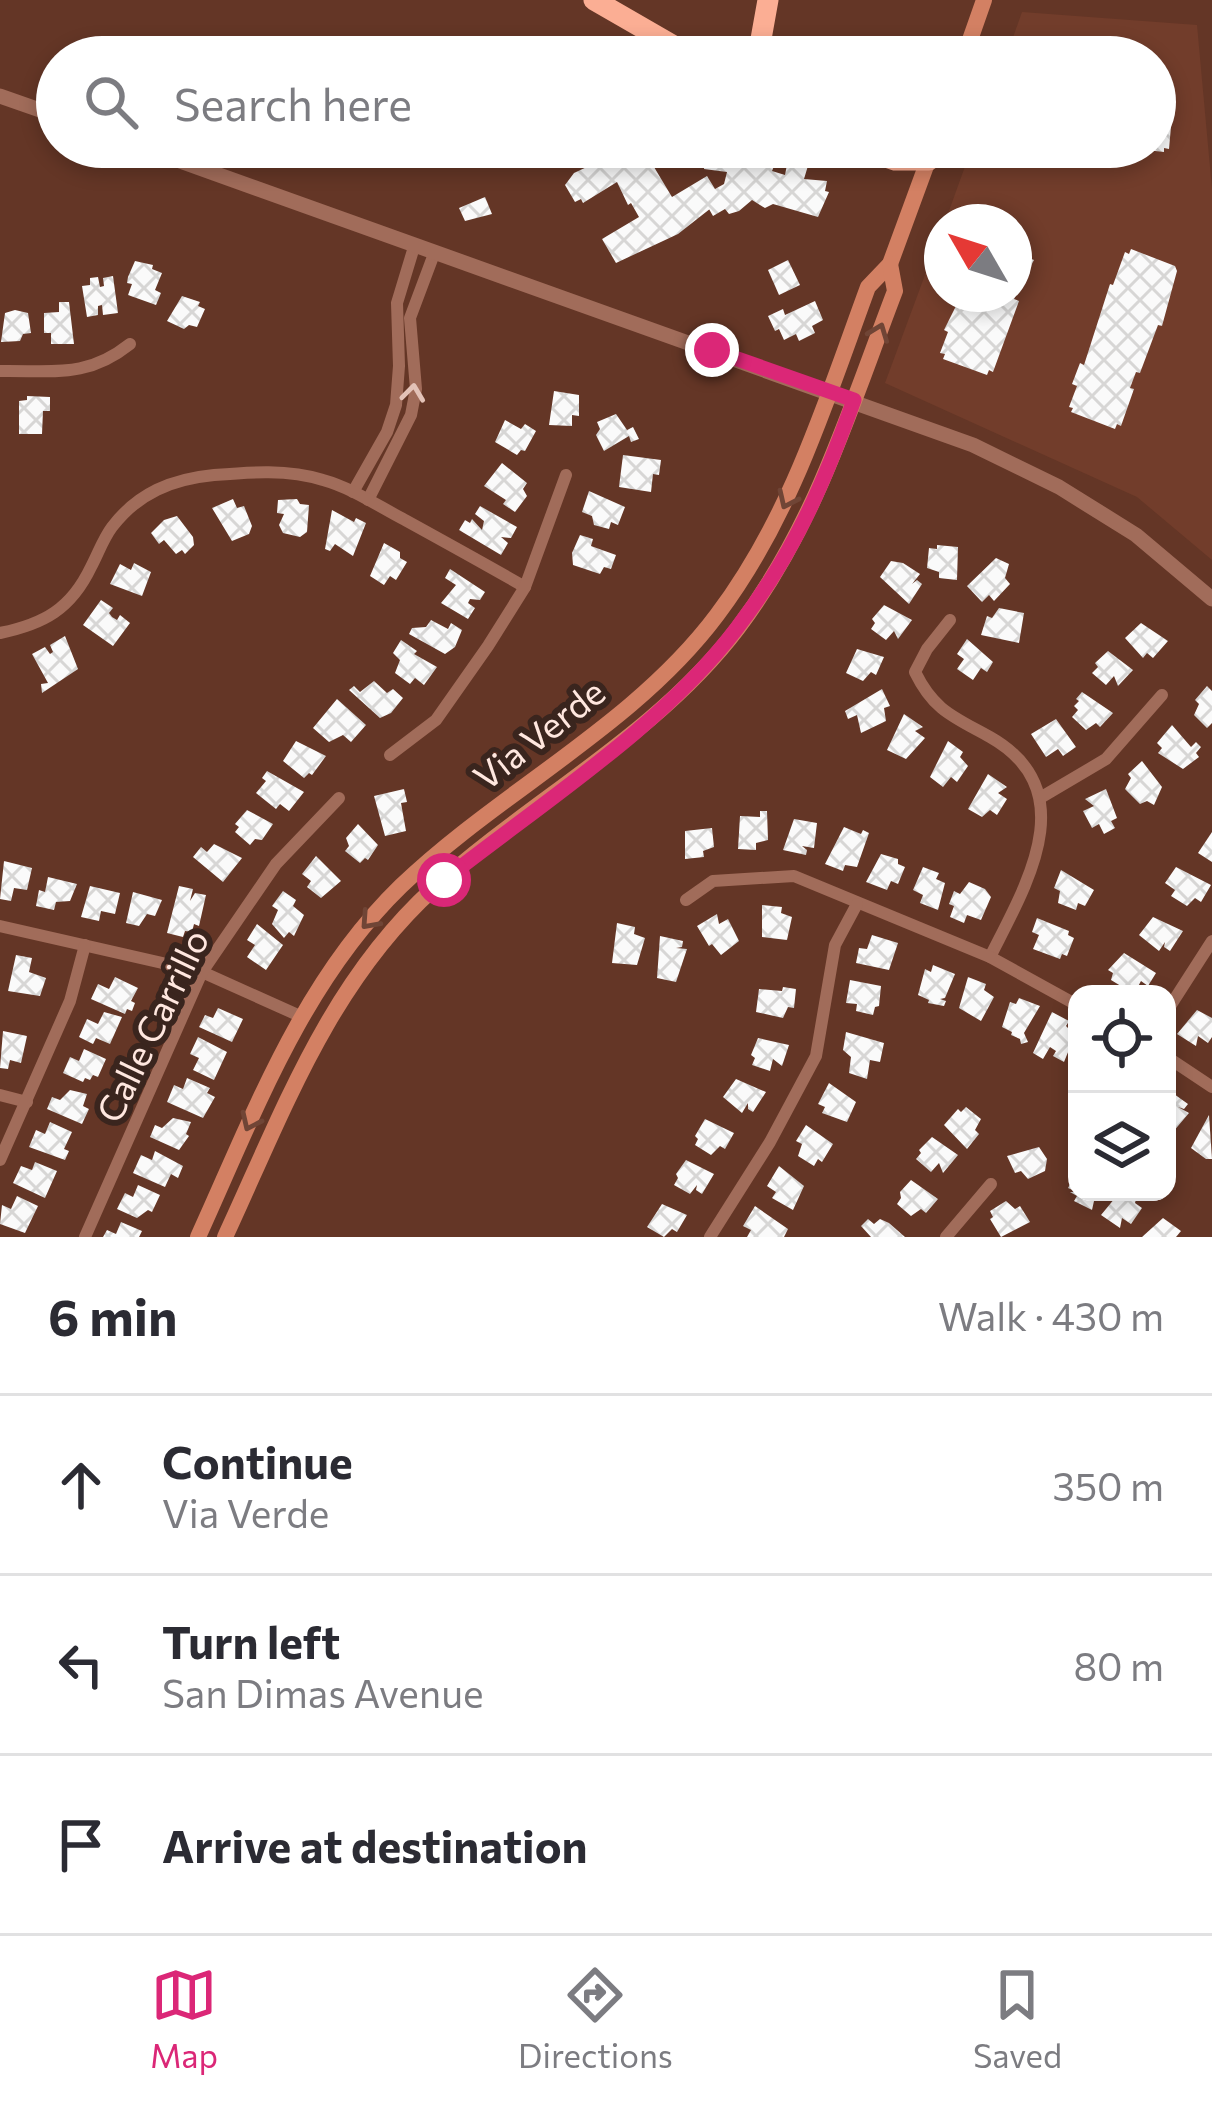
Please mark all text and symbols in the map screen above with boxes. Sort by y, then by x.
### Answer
search box [36,36,1176,168]
icon: search [78,69,144,135]
text: Search here [174,75,412,130]
north arrow [924,204,1032,312]
route end [685,323,739,377]
one-way arrow [865,323,890,344]
one-way arrow [400,383,426,403]
one-way arrow [778,487,801,509]
street label: Via Verde [464,668,612,798]
route start [417,853,471,907]
one-way arrow [362,907,384,929]
street label: Calle Carrillo [85,921,217,1129]
map controls [1068,985,1176,1201]
button: locate [1068,985,1176,1093]
button: layers [1068,1093,1176,1201]
one-way arrow [241,1110,264,1131]
text: 6 min [48,1284,177,1347]
text: Walk · 430 m [938,1291,1164,1339]
text: Continue [162,1433,353,1488]
icon: ahead [48,1452,114,1518]
text: 350 m [1052,1461,1164,1509]
text: Via Verde [162,1488,329,1536]
text: Turn left [162,1613,340,1668]
icon: left [48,1632,114,1698]
text: 80 m [1073,1641,1164,1689]
text: San Dimas Avenue [162,1668,483,1716]
icon: arrive [48,1812,114,1878]
text: Arrive at destination [162,1817,588,1872]
tab: Map [150,1962,218,2075]
tab: Directions [518,1962,673,2075]
tab: Saved [973,1962,1062,2075]

